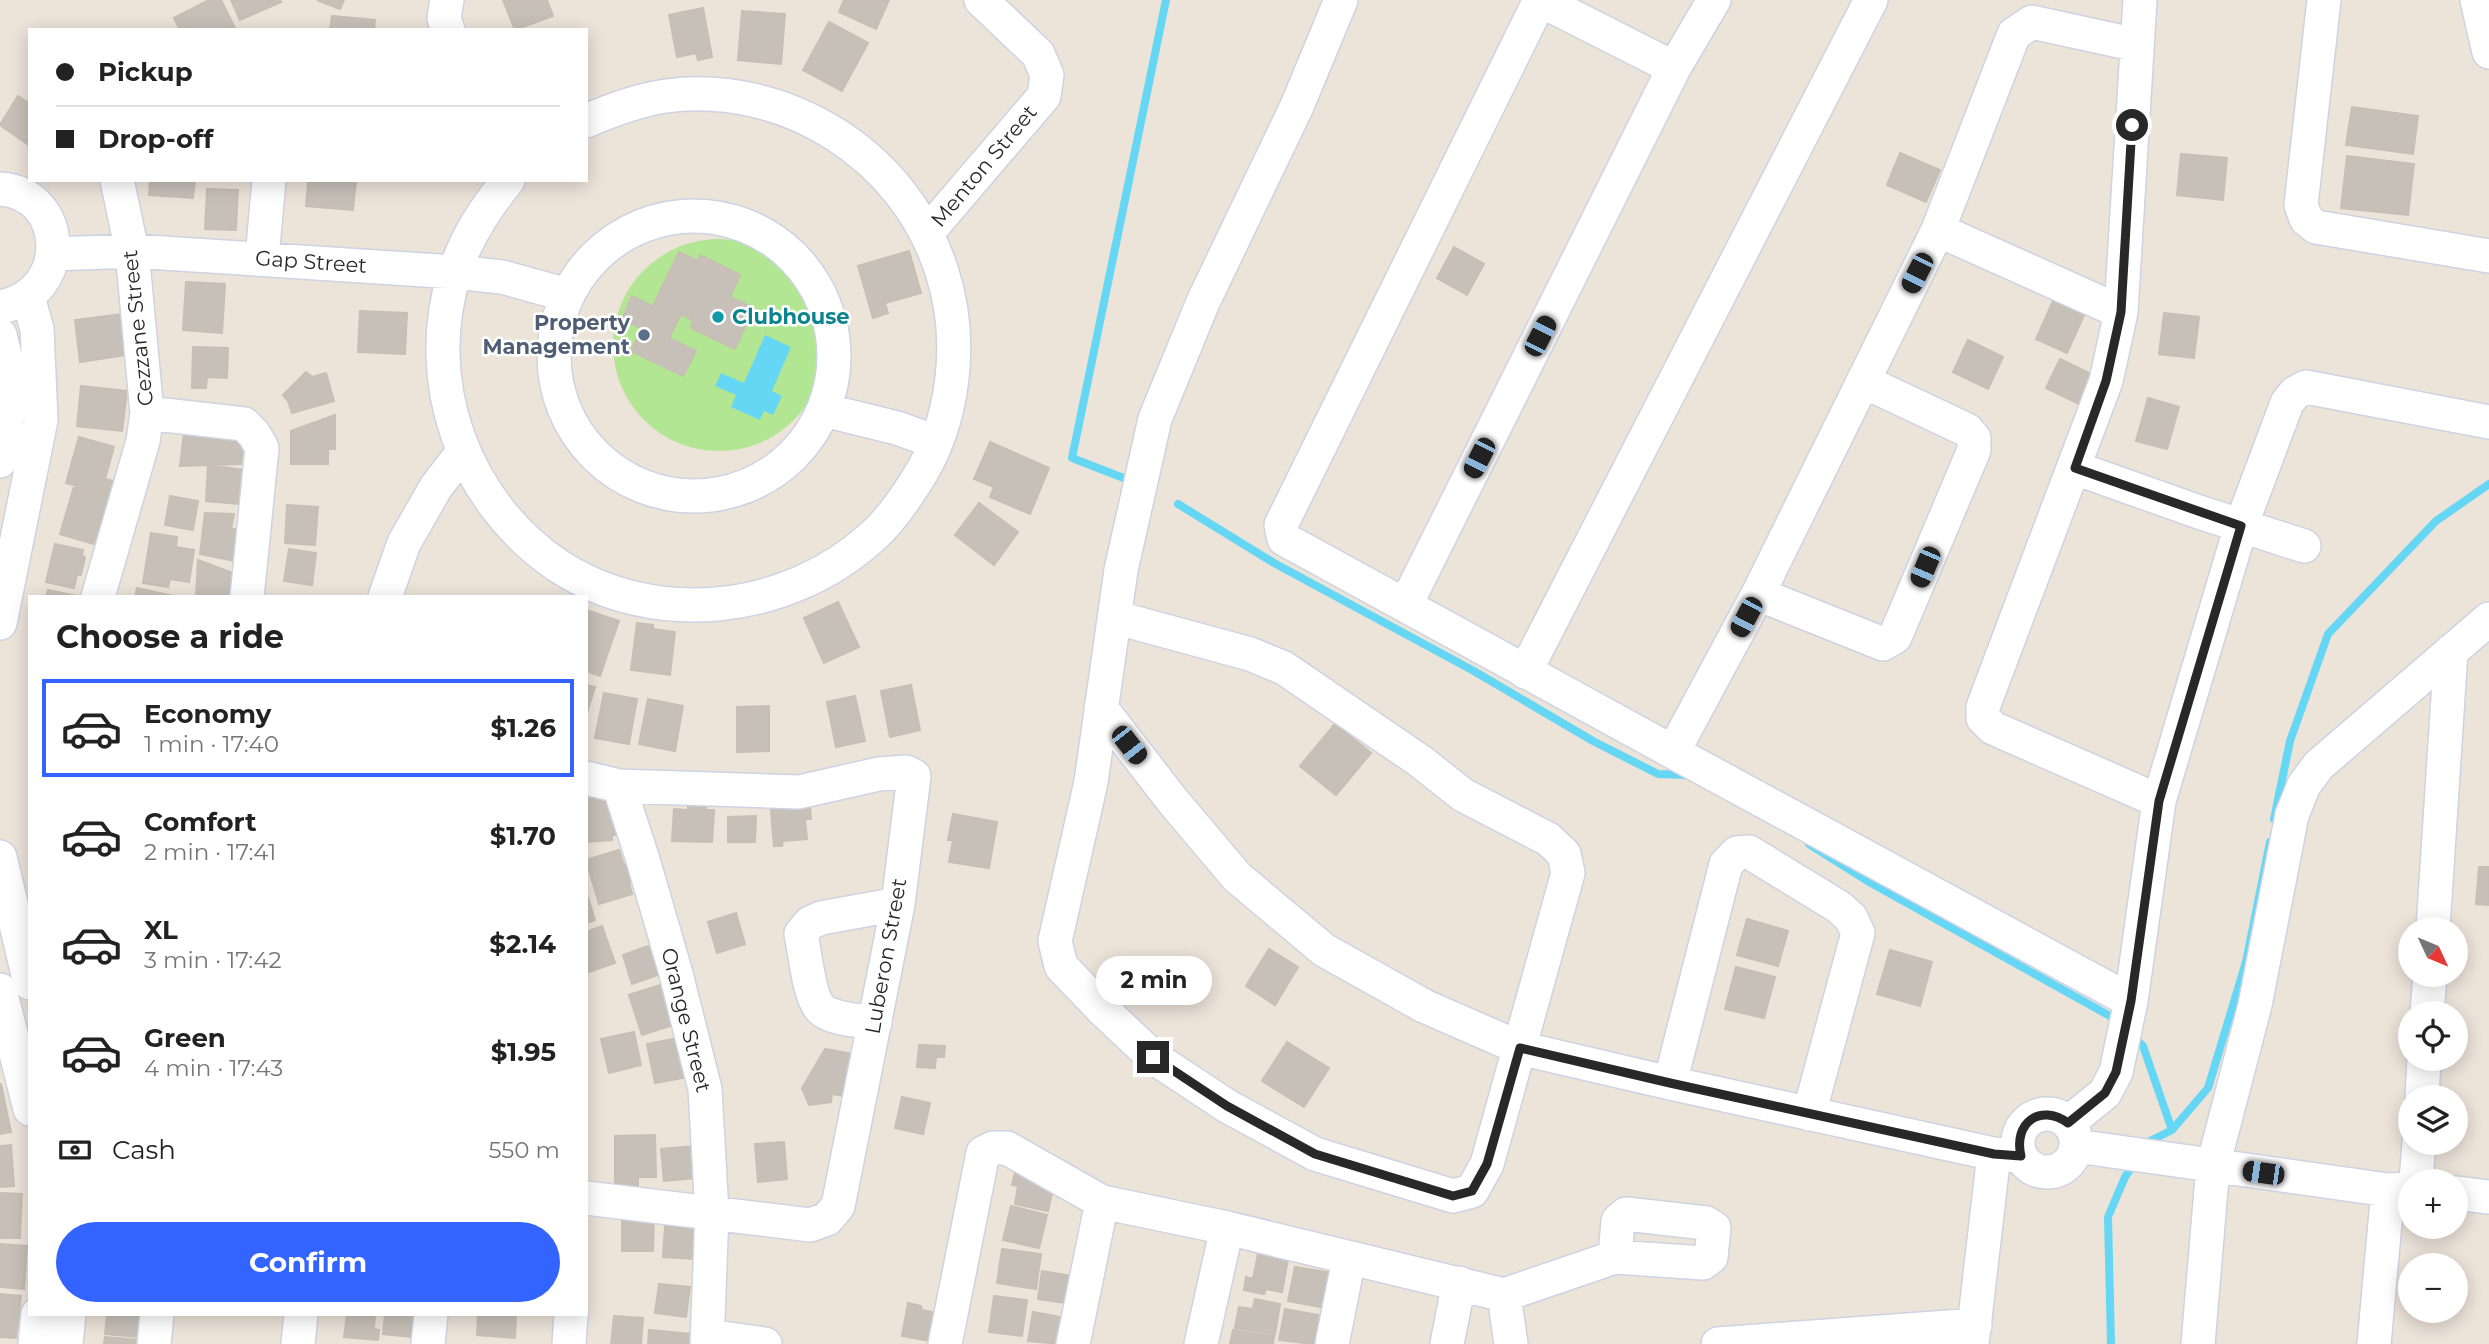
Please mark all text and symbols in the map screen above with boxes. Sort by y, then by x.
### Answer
text: Pickup [98,56,193,88]
street label: Menton Street [925,100,1042,232]
route start [2116,109,2148,141]
text: Drop-off [98,123,213,155]
street label: Gap Street [254,245,368,278]
street label: Cezzane Street [117,249,158,407]
car [1899,250,1936,296]
place label: Clubhouse [732,304,850,329]
marker: Clubhouse [710,309,726,325]
place label: Property Management [482,310,630,359]
car [1522,313,1559,359]
marker: Property Management [636,327,652,343]
car [1461,435,1498,481]
car [1908,544,1943,590]
car [1727,594,1766,640]
text: Choose a ride [56,617,284,656]
icon: car [60,697,123,760]
text: Economy [144,698,271,730]
text: $1.26 [491,712,556,744]
car [1108,722,1151,768]
text: 1 min · 17:40 [144,730,279,758]
icon: car [60,805,123,868]
text: Comfort [144,806,256,838]
text: $1.70 [490,820,556,852]
text: 2 min · 17:41 [144,838,276,866]
street label: Luberon Street [860,876,912,1036]
icon: car [60,913,123,976]
text: XL [144,914,178,946]
north arrow [2398,917,2468,987]
map controls [2398,917,2468,1323]
text: $2.14 [489,928,556,960]
street label: Orange Street [656,945,716,1095]
text: 3 min · 17:42 [144,946,281,974]
callout: 2 min [1095,956,1211,1004]
text: 2 min [1120,966,1188,994]
button: locate [2398,1001,2468,1071]
icon: car [60,1021,123,1084]
text: Green [144,1022,226,1054]
text: $1.95 [491,1036,556,1068]
route end [1137,1041,1169,1073]
text: 4 min · 17:43 [144,1054,283,1082]
button: layers [2398,1085,2468,1155]
icon: cash [56,1131,94,1169]
text: Cash [112,1134,176,1166]
text: 550 m [488,1136,560,1164]
car [2241,1160,2286,1186]
button: + [2398,1169,2468,1239]
button: Confirm [56,1222,560,1302]
button: − [2398,1253,2468,1323]

